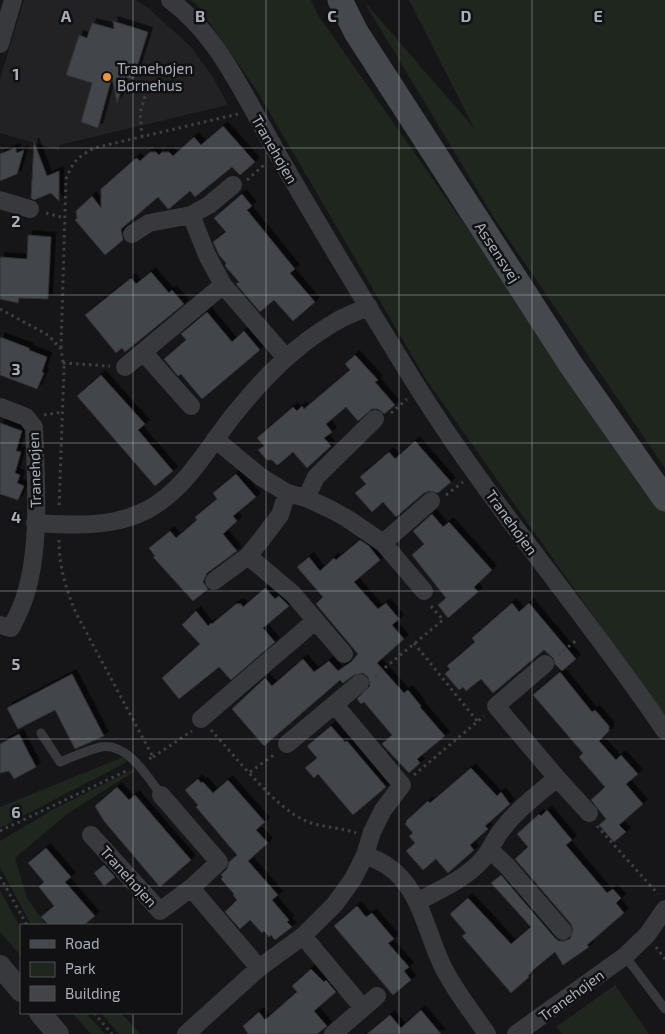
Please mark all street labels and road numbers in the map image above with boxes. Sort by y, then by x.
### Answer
street label: Tranehøjen [247,112,302,187]
street label: Assensvej [471,218,524,286]
street label: Tranehøjen [24,432,45,508]
street label: Tranehøjen [482,486,542,559]
street label: Tranehøjen [96,842,161,911]
street label: Tranehøjen [535,965,608,1025]

